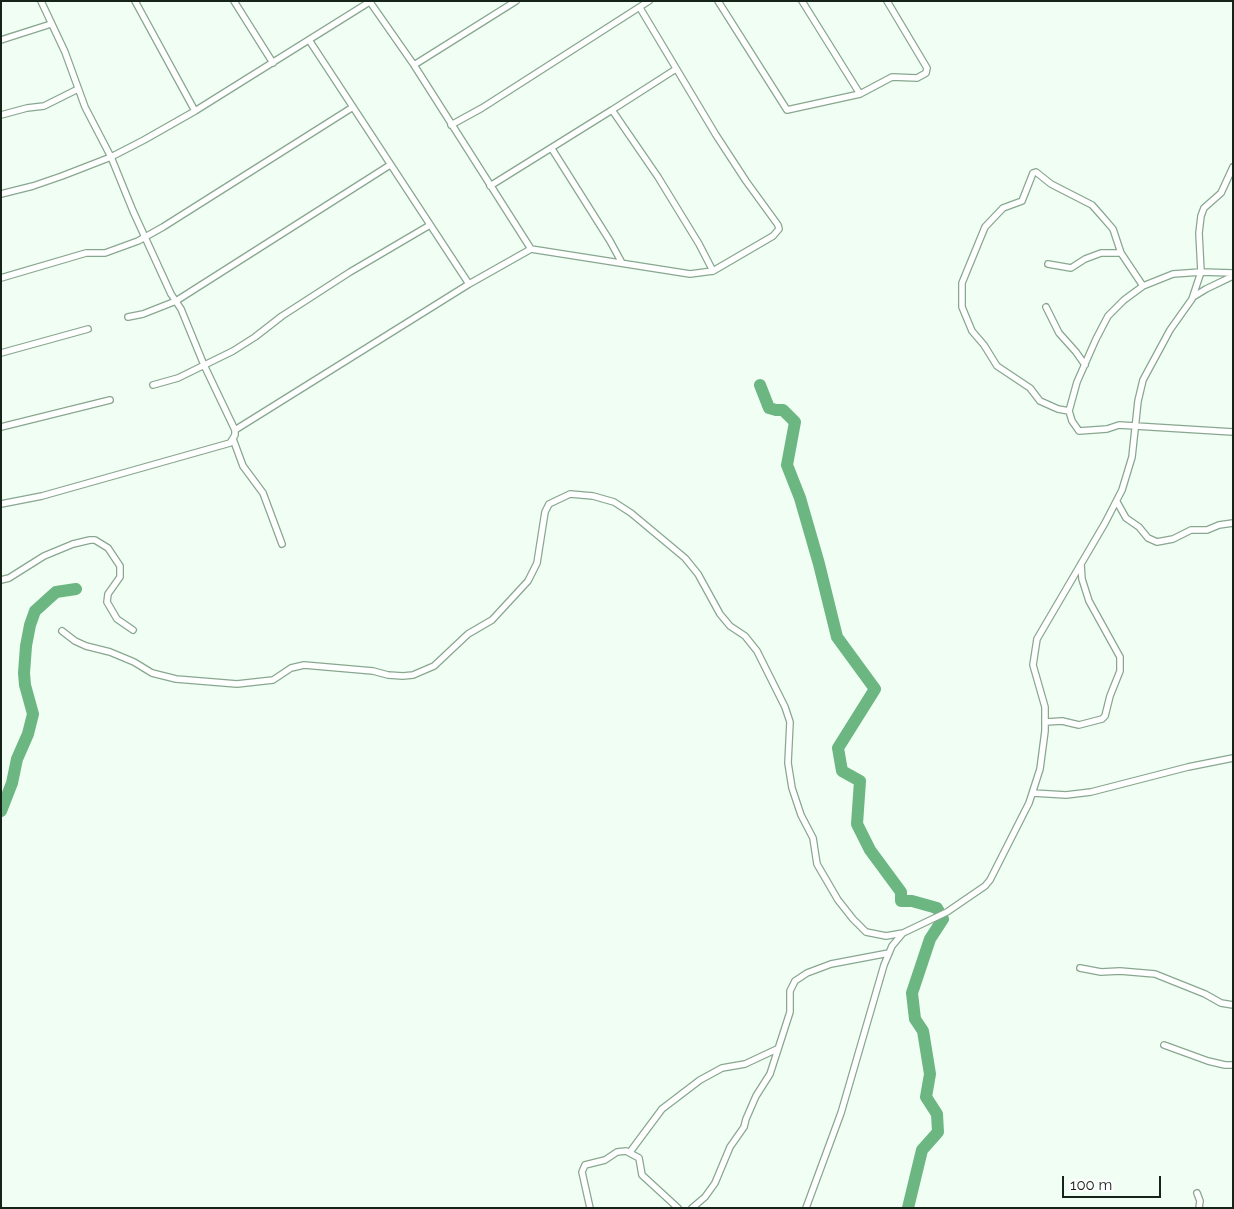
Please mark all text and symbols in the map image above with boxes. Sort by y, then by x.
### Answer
scale bar [1064,1166,1163,1198]
text: 100 m [1070,1176,1112,1194]

